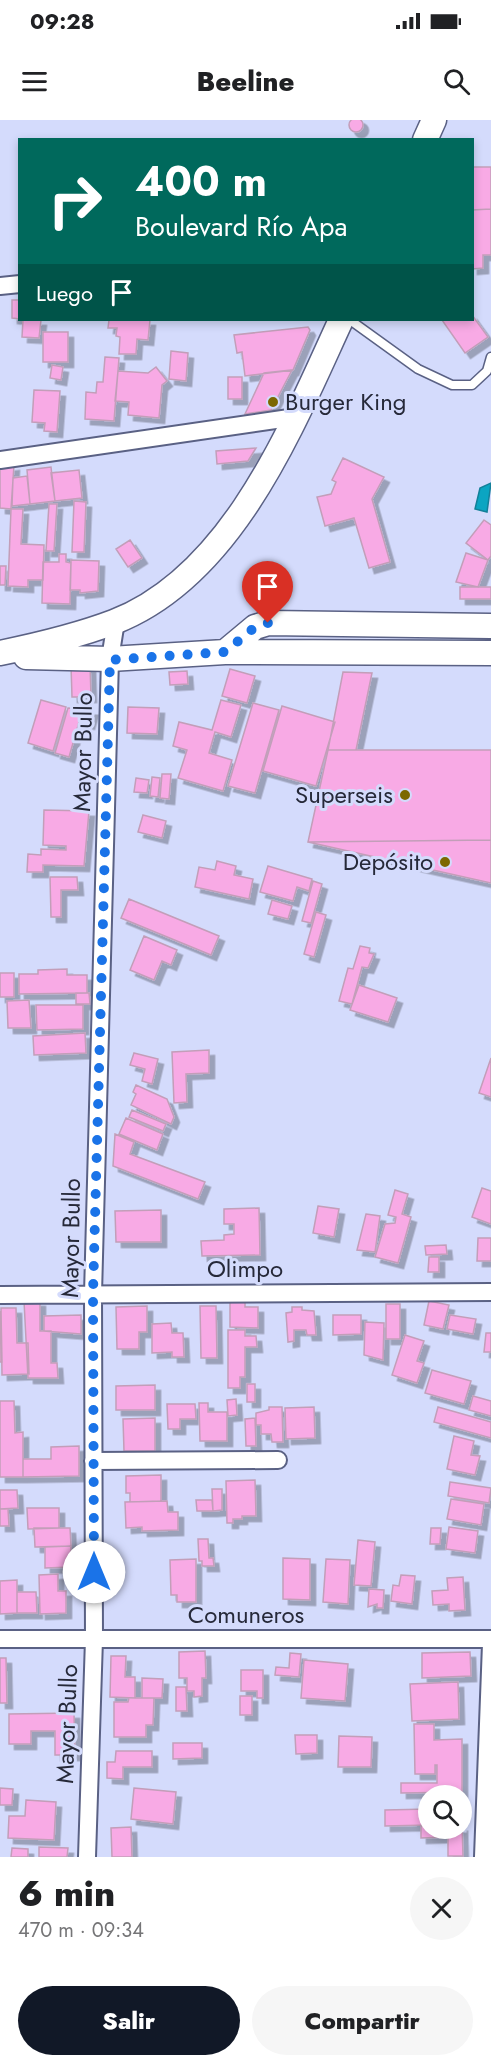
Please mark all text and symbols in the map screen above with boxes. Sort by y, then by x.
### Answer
text: 09:28 [30,5,95,37]
text: Beeline [197,62,294,101]
icon: menu [18,65,51,98]
icon: search [440,65,473,98]
text: 400 m [135,151,267,212]
icon: right [36,162,114,240]
text: Boulevard Río Apa [135,207,348,246]
icon: arrive [105,276,138,309]
text: Luego [36,277,93,309]
place label: Burger King [285,384,406,419]
marker: Burger King [266,395,280,409]
pin [242,561,293,623]
icon: arrive [251,570,284,603]
street label: Mayor Bullo [64,692,101,812]
place label: Superseis [295,777,393,812]
marker: Superseis [398,788,412,802]
place label: Depósito [343,844,433,879]
marker: Depósito [438,855,452,869]
street label: Mayor Bullo [52,1178,89,1298]
street label: Olimpo [207,1251,283,1286]
position arrow [62,1540,126,1604]
street label: Comuneros [188,1597,304,1632]
street label: Mayor Bullo [47,1664,86,1784]
map controls [418,1785,472,1839]
button: search [418,1785,472,1839]
text: 6 min [18,1867,115,1919]
button: close [410,1877,473,1940]
text: 470 m · 09:34 [18,1916,144,1945]
button: Salir [18,1986,240,2055]
button: Compartir [252,1986,473,2055]

